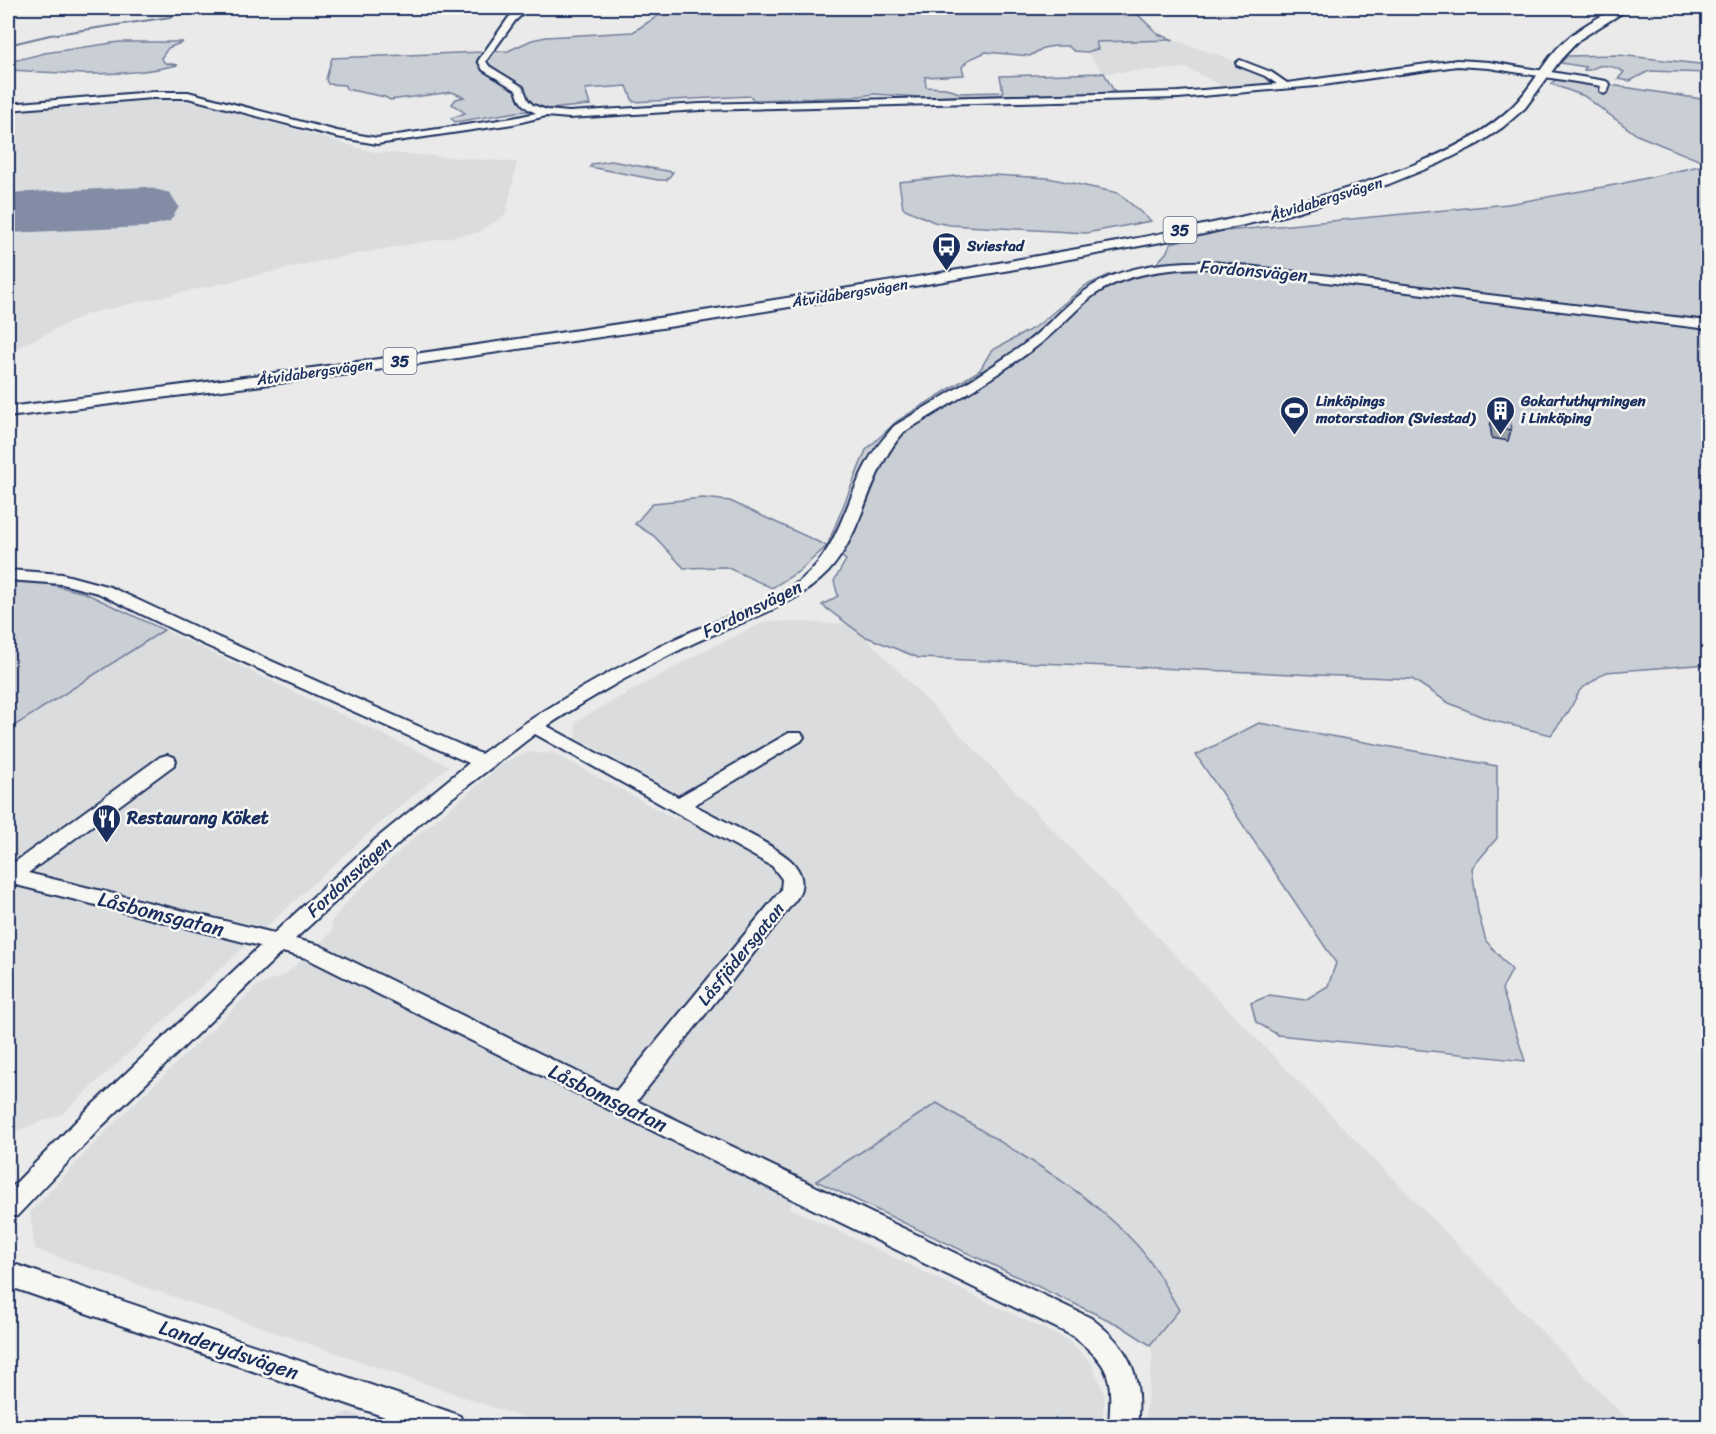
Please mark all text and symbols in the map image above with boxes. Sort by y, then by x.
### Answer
street label: Åtvidabergsvägen [1265,169,1386,229]
road number: 35 [1164,217,1196,243]
bus stop icon: Sviestad [930,230,962,272]
place label: Sviestad [966,233,1026,259]
street label: Fordonsvägen [1199,250,1309,292]
street label: Åtvidabergsvägen [789,271,910,315]
road number: 35 [384,348,416,374]
street label: Åtvidabergsvägen [254,351,375,393]
place label: Linköpings motorstadion (Sviestad) [1315,388,1477,431]
place label: Gokartuthyrningen i Linköping [1520,388,1647,431]
sports icon: Linköpings motorstadion (Sviestad) [1279,394,1311,436]
building icon: Gokartuthyrningen i Linköping [1484,394,1516,436]
street label: Fordonsvägen [696,571,808,647]
restaurant icon: Restaurang Köket [90,802,122,844]
place label: Restaurang Köket [126,802,269,834]
street label: Fordonsvägen [299,828,400,925]
street label: Låsbomsgatan [94,880,228,948]
street label: Låsfjädersgatan [689,895,793,1013]
street label: Låsbomsgatan [542,1053,674,1143]
street label: Landerydsvägen [154,1308,304,1392]

